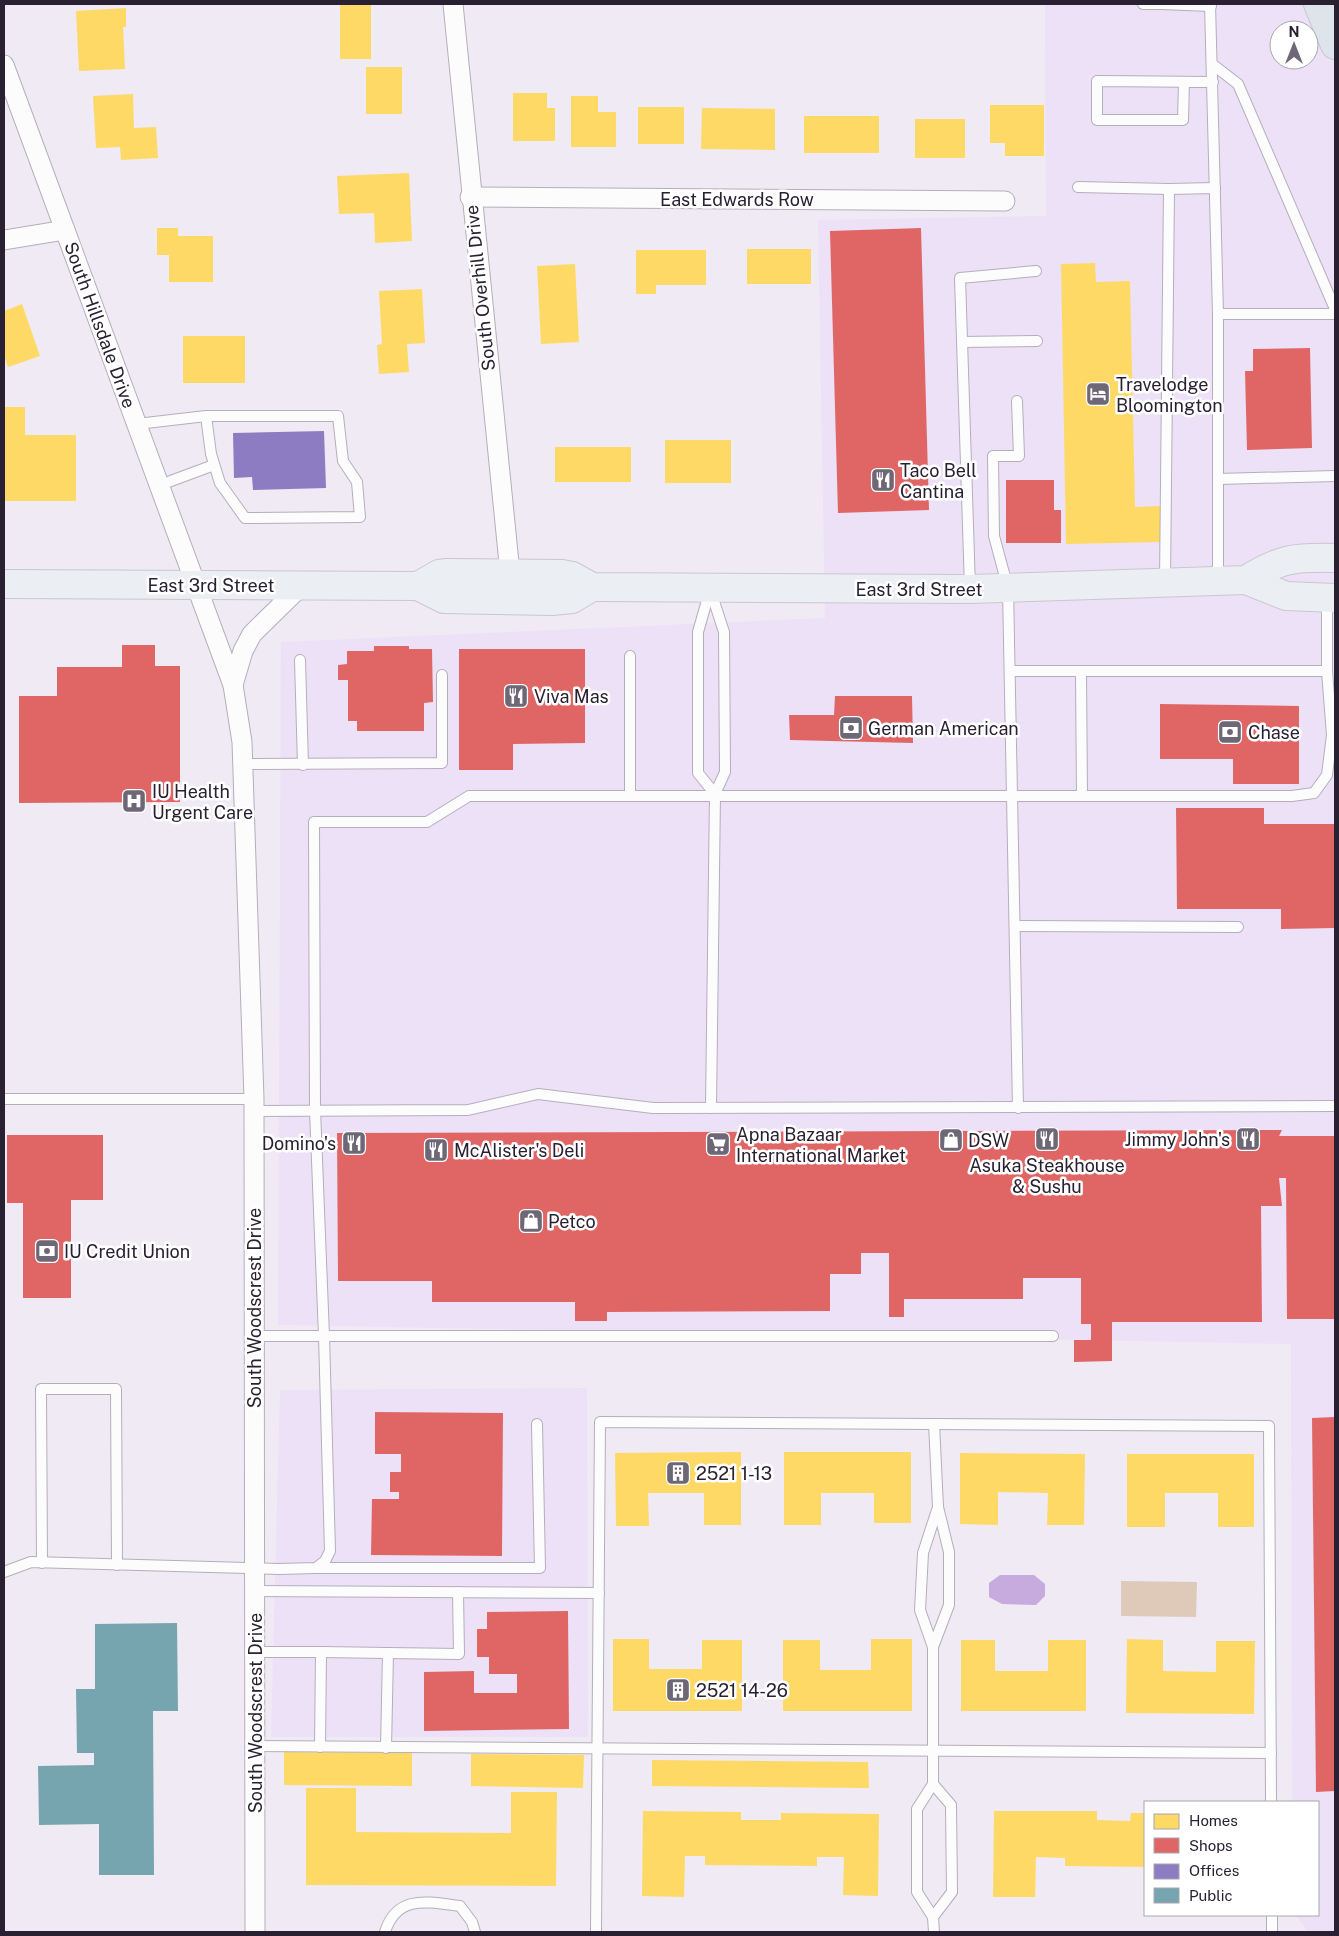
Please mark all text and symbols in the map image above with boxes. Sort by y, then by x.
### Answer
north arrow [1269,20,1319,70]
text: N [1289,24,1299,40]
street label: East Edwards Row [660,189,814,210]
street label: South Overhill Drive [461,204,499,372]
street label: South Hillsdale Drive [60,239,140,411]
place label: Travelodge Bloomington [1116,374,1223,416]
hotel icon: Travelodge Bloomington [1085,381,1111,407]
place label: Taco Bell Cantina [900,460,977,502]
restaurant icon: Taco Bell Cantina [870,467,896,493]
street label: East 3rd Street [147,575,275,596]
street label: East 3rd Street [855,579,983,600]
restaurant icon: Viva Mas [503,683,529,709]
place label: Viva Mas [534,686,609,707]
bank icon: German American [838,715,864,741]
place label: German American [868,718,1019,739]
bank icon: Chase [1217,719,1243,745]
place label: Chase [1248,722,1300,743]
place label: IU Health Urgent Care [152,781,253,823]
hospital icon: IU Health Urgent Care [121,788,147,814]
place label: Apna Bazaar International Market [736,1124,906,1166]
restaurant icon: Asuka Steakhouse & Sushu [1034,1126,1060,1152]
restaurant icon: Jimmy John's [1235,1126,1261,1152]
shop icon: DSW [938,1127,964,1153]
place label: Jimmy John's [1124,1129,1230,1150]
restaurant icon: Domino's [341,1130,367,1156]
place label: DSW [968,1130,1009,1151]
supermarket icon: Apna Bazaar International Market [705,1131,731,1157]
place label: Domino's [262,1133,336,1154]
restaurant icon: McAlister's Deli [423,1137,449,1163]
place label: McAlister's Deli [454,1140,584,1161]
place label: Asuka Steakhouse & Sushu [969,1155,1125,1197]
street label: South Woodscrest Drive [244,1208,265,1408]
shop icon: Petco [518,1208,544,1234]
place label: Petco [548,1211,596,1232]
bank icon: IU Credit Union [34,1238,60,1264]
place label: IU Credit Union [64,1241,190,1262]
building icon: 2521 1-13 [665,1460,691,1486]
place label: 2521 1-13 [696,1463,772,1484]
street label: South Woodscrest Drive [245,1613,266,1813]
building icon: 2521 14-26 [665,1677,691,1703]
place label: 2521 14-26 [696,1680,788,1701]
legend [1144,1801,1319,1916]
text: Homes [1189,1812,1238,1829]
text: Shops [1189,1837,1233,1854]
text: Offices [1189,1862,1239,1879]
text: Public [1189,1887,1233,1904]

